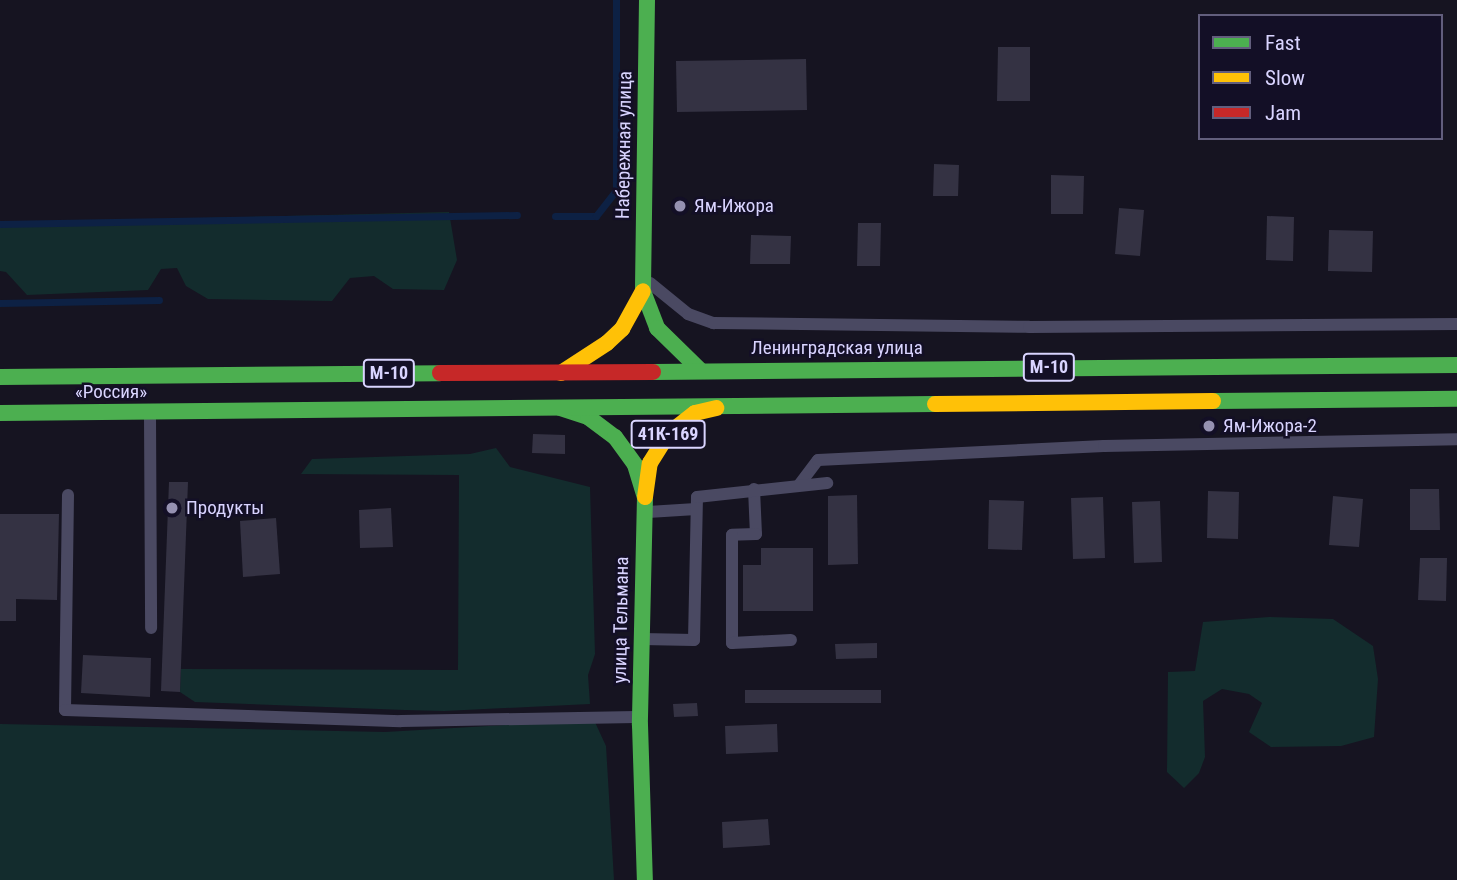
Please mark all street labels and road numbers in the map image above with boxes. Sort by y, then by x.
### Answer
street label: Набережная улица [611,71,637,219]
street label: Ленинградская улица [751,337,923,359]
road number: М-10 [1023,352,1075,382]
road number: М-10 [363,358,415,388]
street label: «Россия» [75,381,147,403]
road number: 41К-169 [630,420,706,448]
street label: улица Тельмана [608,556,634,684]

